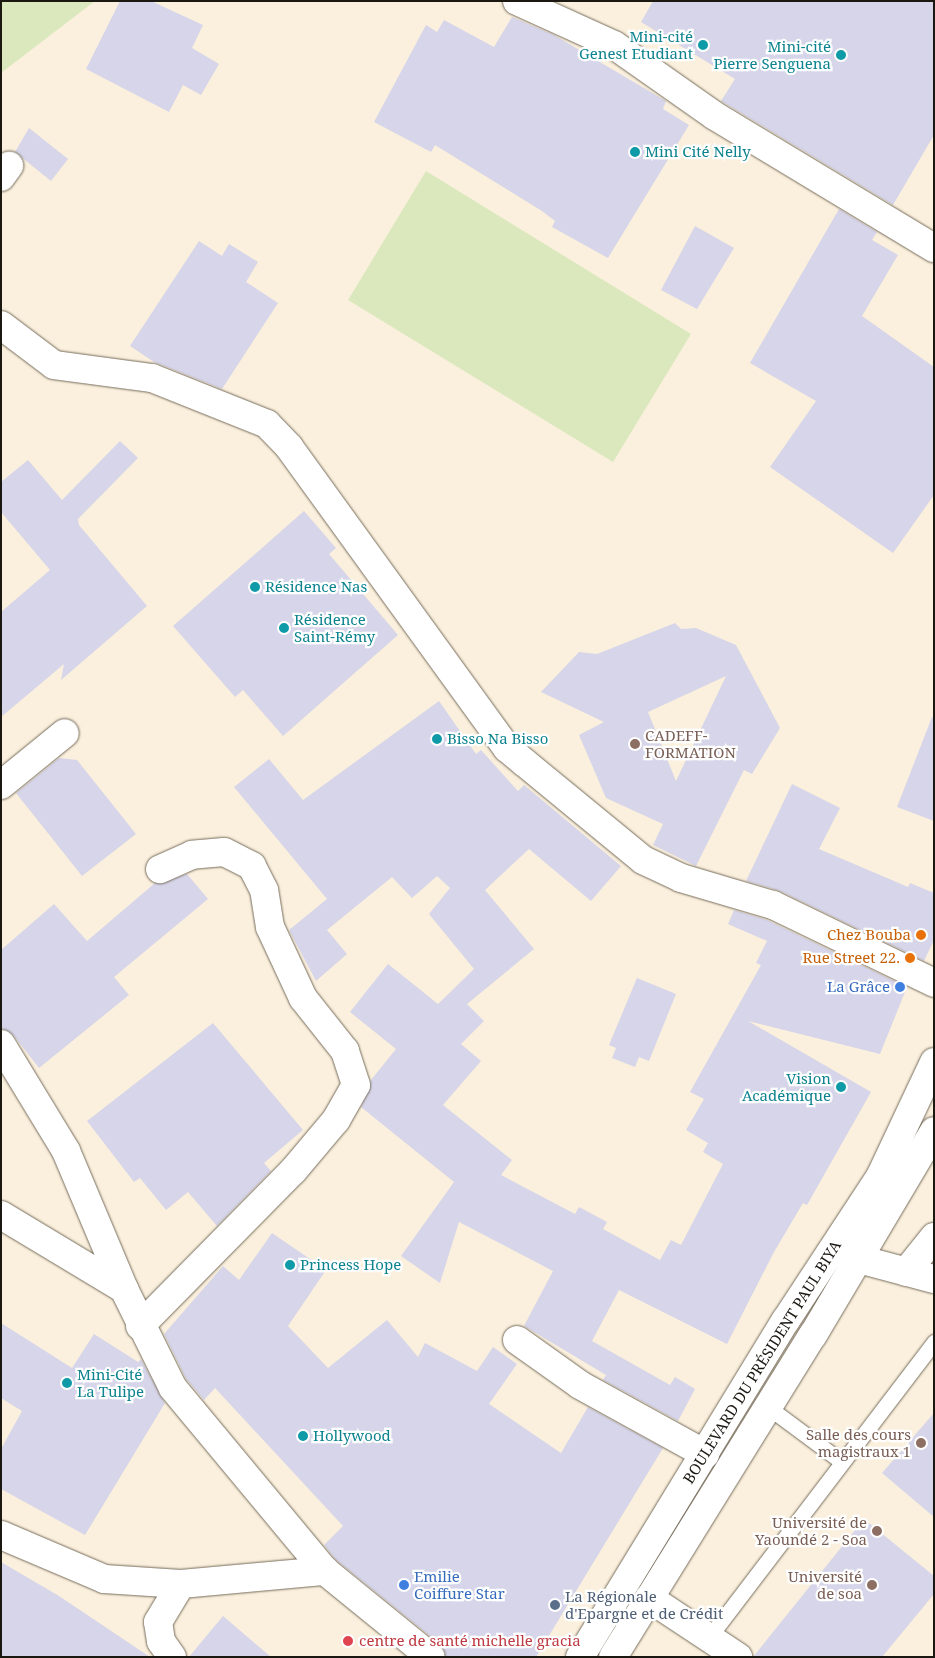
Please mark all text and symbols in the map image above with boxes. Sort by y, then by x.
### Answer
place label: Mini-cité Genest Etudiant [579,27,693,62]
place label: Mini-cité Pierre Senguena [713,37,831,72]
marker: Mini-cité Genest Etudiant [697,39,709,51]
marker: Mini-cité Pierre Senguena [835,49,847,61]
place label: Mini Cité Nelly [645,143,751,161]
marker: Mini Cité Nelly [629,146,641,158]
place label: Résidence Nas [265,578,367,596]
marker: Résidence Nas [249,581,261,593]
place label: Résidence Saint-Rémy [294,610,375,645]
marker: Résidence Saint-Rémy [278,622,290,634]
place label: CADEFF- FORMATION [645,726,736,761]
place label: Bisso Na Bisso [447,730,548,748]
marker: Bisso Na Bisso [431,733,443,745]
marker: CADEFF- FORMATION [629,738,641,750]
place label: Chez Bouba [827,926,911,944]
marker: Chez Bouba [915,929,927,941]
place label: Rue Street 22. [802,949,900,967]
marker: Rue Street 22. [904,952,916,964]
place label: La Grâce [827,978,890,996]
marker: La Grâce [894,981,906,993]
place label: Vision Académique [742,1069,831,1104]
marker: Vision Académique [835,1081,847,1093]
street label: BOULEVARD DU PRÉSIDENT PAUL BIYA [679,1237,845,1487]
place label: Princess Hope [300,1256,401,1274]
marker: Princess Hope [284,1259,296,1271]
place label: Mini-Cité La Tulipe [77,1365,144,1400]
marker: Mini-Cité La Tulipe [61,1377,73,1389]
place label: Salle des cours magistraux 1 [806,1425,911,1460]
place label: Hollywood [313,1427,391,1445]
marker: Hollywood [297,1430,309,1442]
marker: Salle des cours magistraux 1 [915,1437,927,1449]
place label: Université de Yaoundé 2 - Soa [755,1513,867,1548]
marker: Université de Yaoundé 2 - Soa [871,1525,883,1537]
place label: Emilie Coiffure Star [414,1567,505,1602]
place label: Université de soa [788,1567,862,1602]
marker: Emilie Coiffure Star [398,1579,410,1591]
marker: Université de soa [866,1579,878,1591]
place label: La Régionale d'Epargne et de Crédit [565,1587,723,1622]
marker: La Régionale d'Epargne et de Crédit [549,1599,561,1611]
place label: centre de santé michelle gracia [359,1632,581,1650]
marker: centre de santé michelle gracia [341,1634,355,1648]

